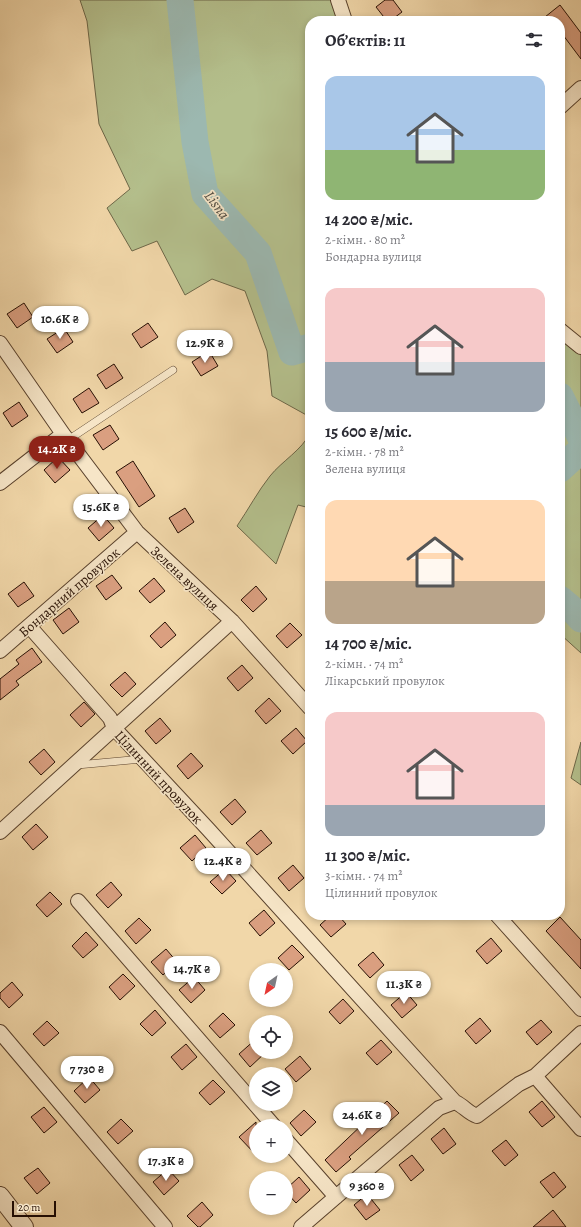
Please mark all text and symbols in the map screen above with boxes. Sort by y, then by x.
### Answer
text: Об’єктів: 11 [325,29,406,52]
icon: filters [523,29,545,51]
icon: home [399,102,471,174]
water label: Lisna [200,187,234,223]
text: 14 200 ₴/міс. [325,208,413,231]
text: 2-кімн. · 80 m² [325,231,405,248]
text: Бондарна вулиця [325,248,422,265]
pin: 10.6K ₴ [23,306,97,340]
text: 10.6K ₴ [41,310,79,327]
icon: home [399,314,471,386]
pin: 12.9K ₴ [168,330,242,364]
text: 12.9K ₴ [186,334,224,351]
text: 15 600 ₴/міс. [325,420,412,443]
pin: 14.2K ₴ [20,436,94,470]
text: 14.2K ₴ [38,440,76,457]
text: 2-кімн. · 78 m² [325,443,404,460]
text: Зелена вулиця [325,460,406,477]
pin: 15.6K ₴ [64,494,138,528]
text: 15.6K ₴ [82,498,120,515]
icon: home [399,526,471,598]
street label: Зелена вулиця [146,542,223,615]
street label: Бондарний провулок [15,543,124,642]
text: 14 700 ₴/міс. [325,632,412,655]
text: 2-кімн. · 74 m² [325,655,403,672]
text: Лікарський провулок [325,672,445,689]
street label: Цілинний провулок [110,727,207,828]
icon: home [399,738,471,810]
text: 11 300 ₴/міс. [325,844,410,867]
pin: 12.4K ₴ [186,848,260,882]
text: 12.4K ₴ [204,852,242,869]
text: 3-кімн. · 74 m² [325,867,402,884]
text: Цілинний провулок [325,884,438,901]
pin: 14.7K ₴ [155,956,229,990]
text: 14.7K ₴ [173,960,211,977]
north arrow [249,963,293,1007]
map controls [249,963,293,1215]
pin: 11.3K ₴ [367,971,441,1005]
text: 11.3K ₴ [386,975,422,992]
button: locate [249,1015,293,1059]
pin: 7 730 ₴ [50,1056,124,1090]
text: 7 730 ₴ [70,1060,104,1077]
button: layers [249,1067,293,1111]
pin: 24.6K ₴ [325,1102,399,1136]
text: 24.6K ₴ [342,1106,382,1123]
button: + [249,1119,293,1163]
pin: 17.3K ₴ [129,1148,203,1182]
text: 17.3K ₴ [147,1152,185,1169]
button: − [249,1171,293,1215]
pin: 9 360 ₴ [330,1173,404,1207]
text: 9 360 ₴ [349,1177,385,1194]
scale bar [12,1199,56,1218]
text: 20 m [18,1200,40,1215]

